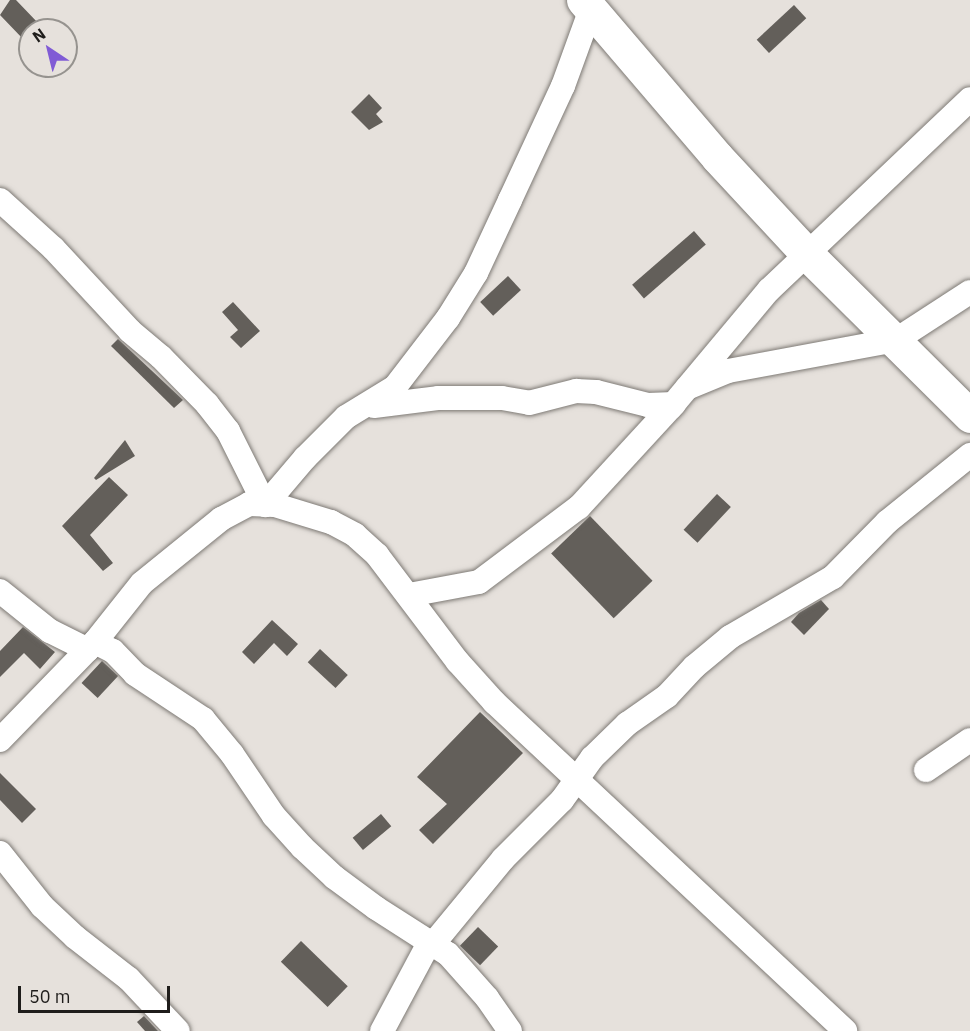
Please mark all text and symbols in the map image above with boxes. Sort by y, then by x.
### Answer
north arrow [18,18,78,78]
text: N [28,23,49,46]
scale bar [21,974,172,1012]
text: 50 m [29,985,71,1008]

